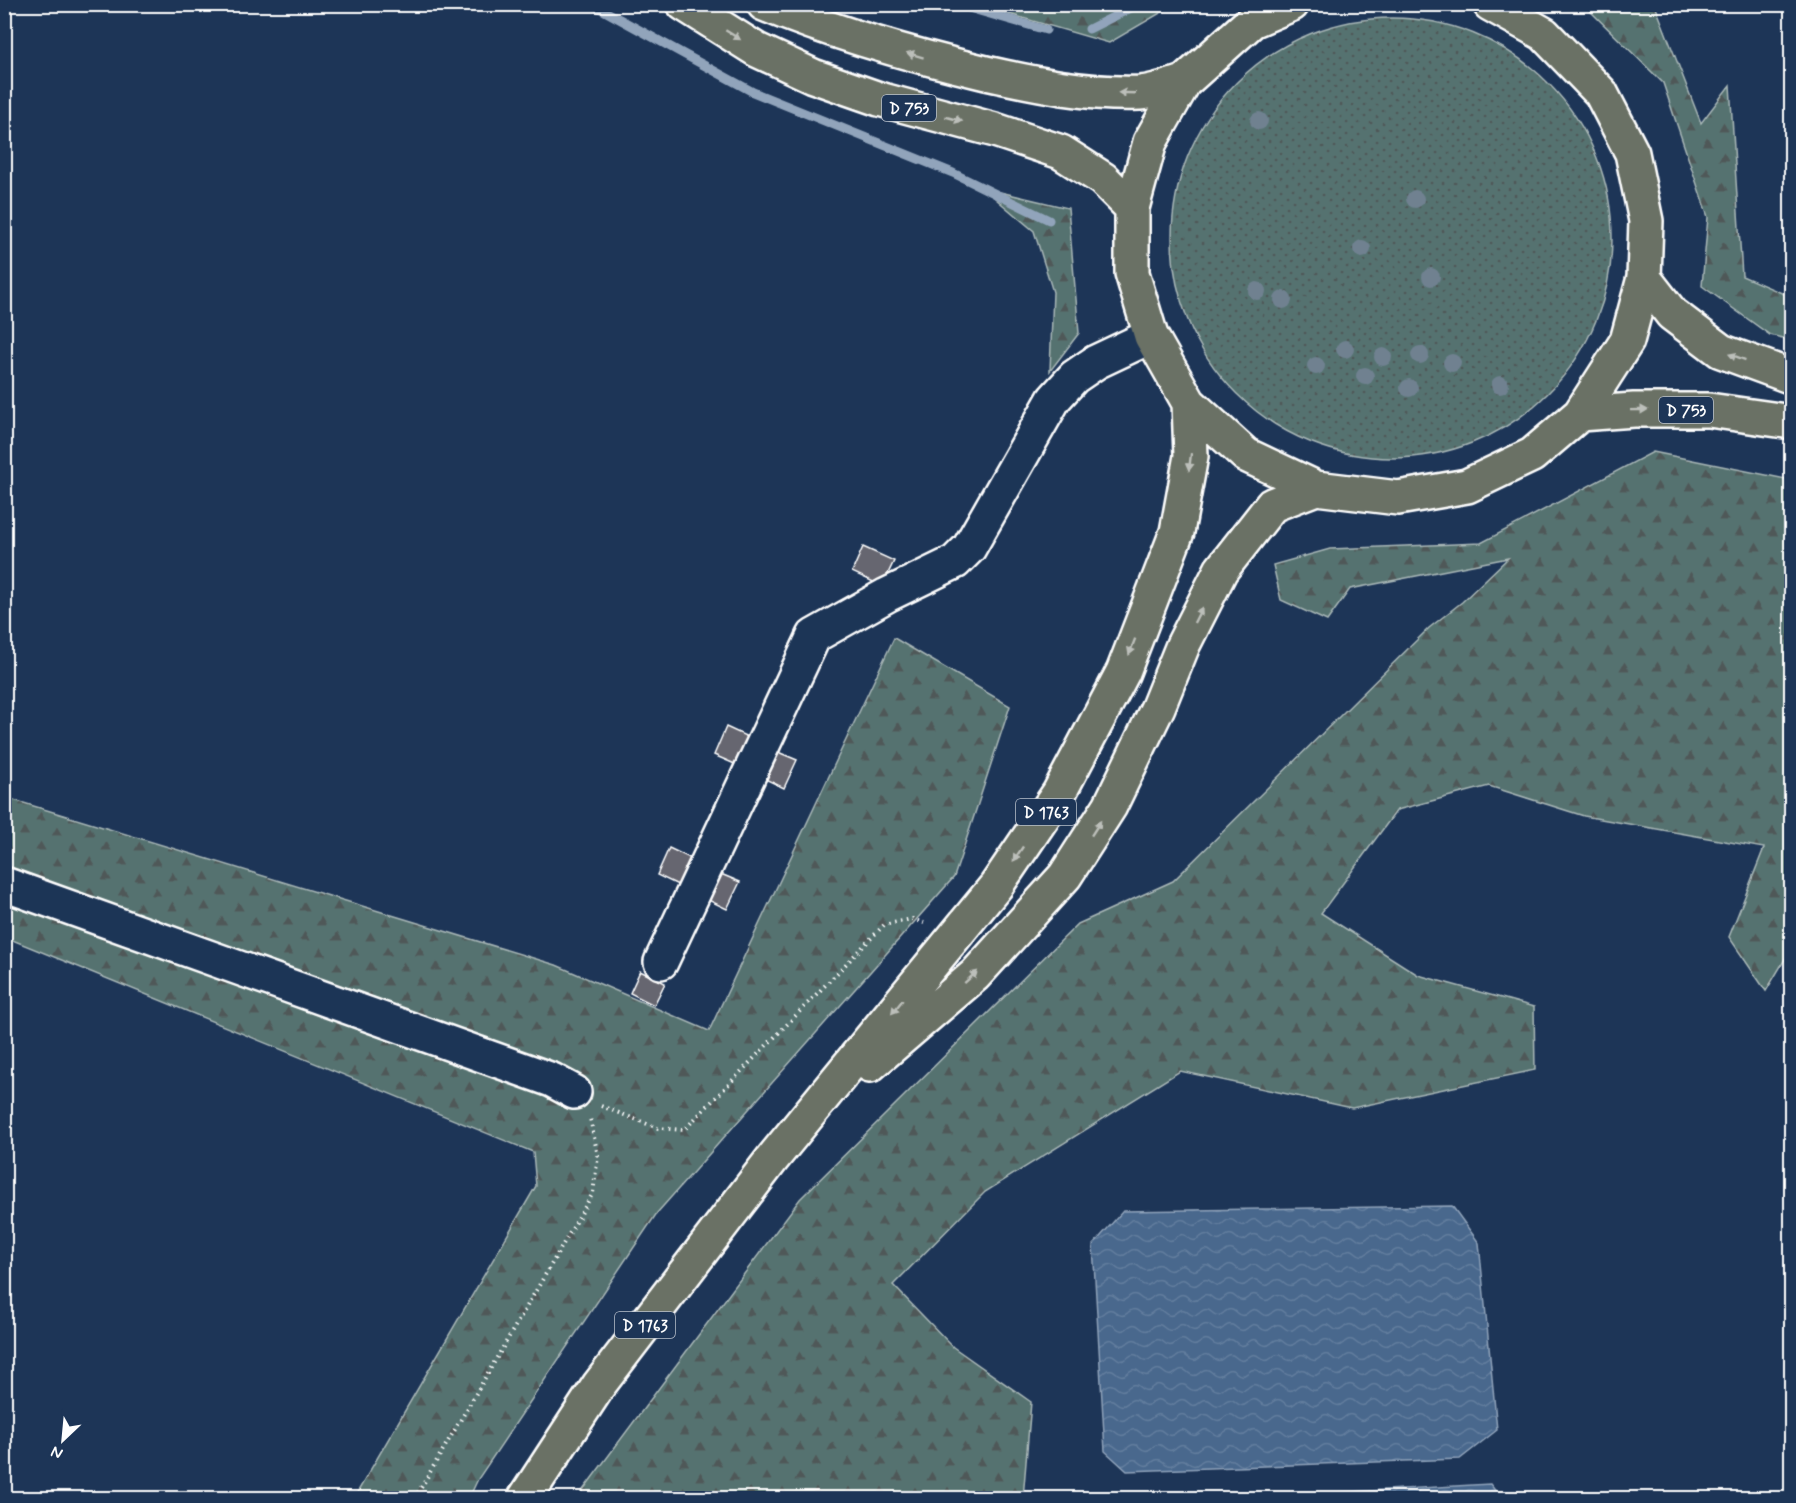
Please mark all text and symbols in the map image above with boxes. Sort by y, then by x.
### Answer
one-way arrow [725,30,741,41]
one-way arrow [906,50,924,59]
one-way arrow [1117,88,1136,97]
road number: D 753 [882,95,936,121]
one-way arrow [945,115,963,125]
one-way arrow [1727,352,1745,362]
road number: D 753 [1659,397,1713,423]
one-way arrow [1629,405,1648,415]
one-way arrow [1185,452,1194,471]
one-way arrow [1194,606,1203,623]
one-way arrow [1127,638,1137,656]
road number: D 1763 [1016,799,1076,825]
one-way arrow [1090,820,1101,836]
one-way arrow [1012,845,1024,861]
one-way arrow [964,970,979,984]
one-way arrow [891,999,904,1014]
road number: D 1763 [615,1312,675,1338]
north arrow [33,1410,93,1470]
text: N [48,1440,66,1464]

